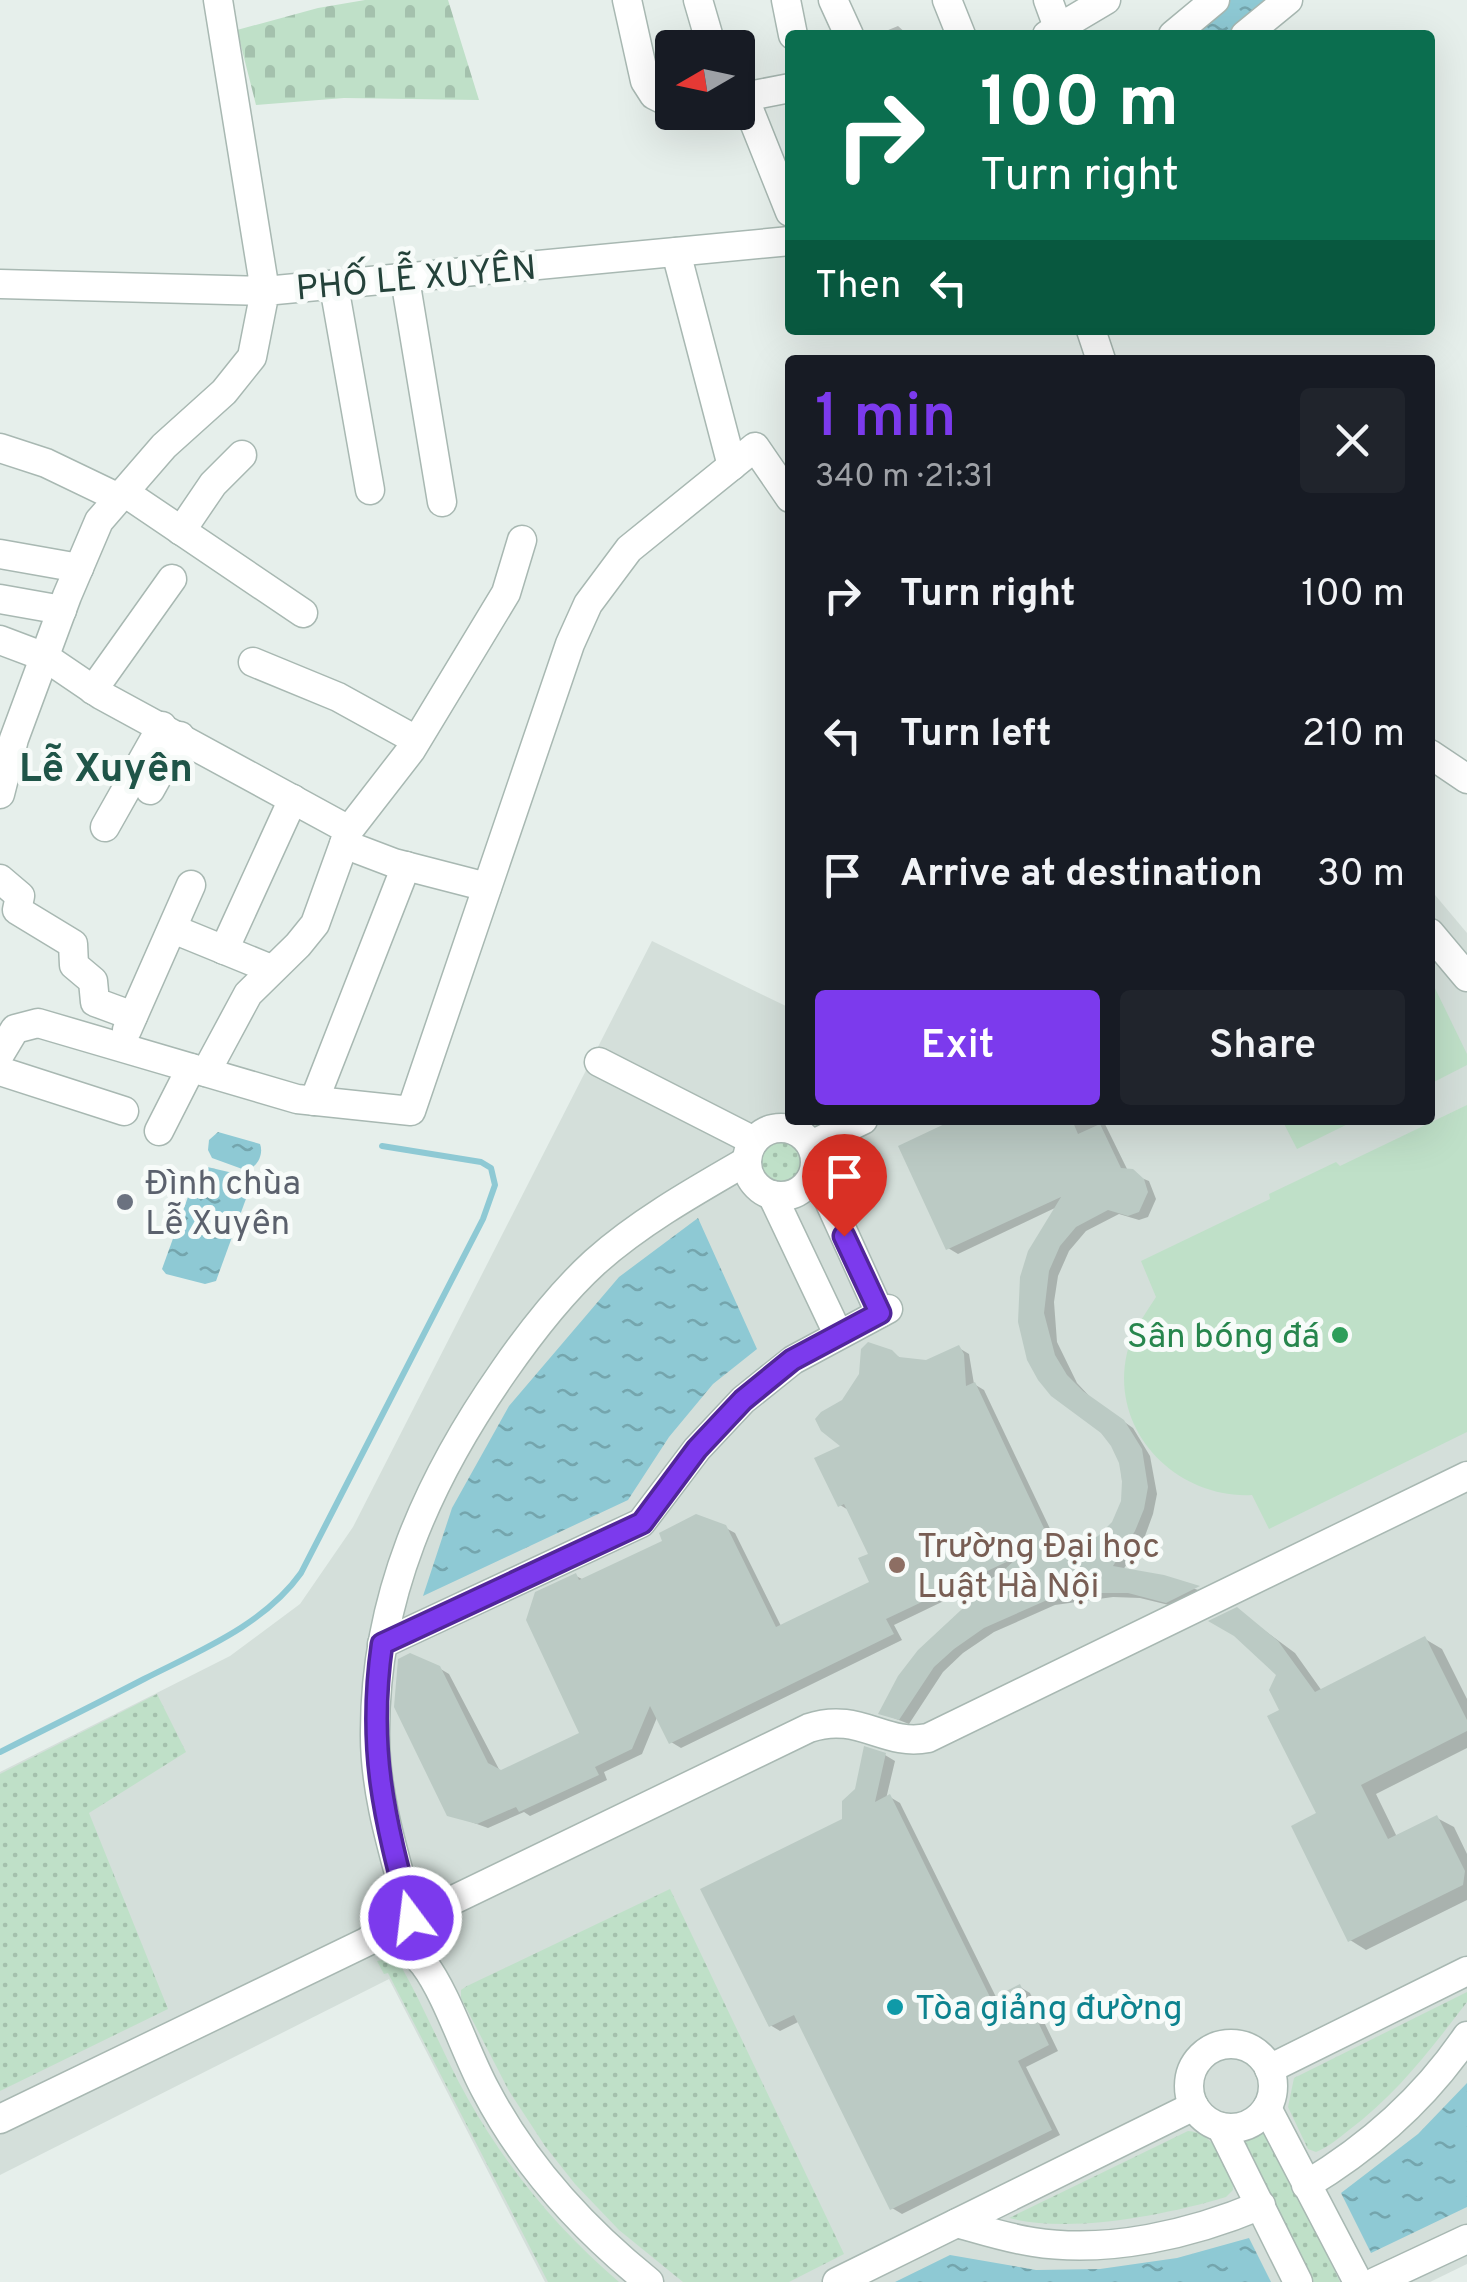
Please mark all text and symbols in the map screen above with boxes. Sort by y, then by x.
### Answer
north arrow [655,30,755,130]
map controls [655,30,755,130]
text: 100 m [980,62,1179,151]
icon: right [815,70,945,200]
text: Turn right [980,149,1179,206]
street label: PHỐ LỄ XUYÊN [294,241,538,312]
icon: left [921,260,976,315]
text: Then [815,263,901,312]
text: 1 min [815,382,956,458]
button: close [1300,388,1405,493]
text: 340 m · 21:31 [815,458,994,498]
icon: right [815,568,870,623]
text: Turn right [900,571,1075,620]
text: 100 m [1301,571,1405,620]
icon: left [815,708,870,763]
text: Turn left [900,711,1052,760]
text: 210 m [1302,711,1405,760]
district label: Lễ Xuyên [19,743,193,796]
icon: arrive [815,848,870,903]
text: Arrive at destination [900,851,1263,900]
text: 30 m [1317,851,1405,900]
button: Exit [815,990,1100,1105]
button: Share [1120,990,1405,1105]
pin [802,1134,887,1237]
icon: arrive [817,1149,872,1204]
place label: Đình chùa Lễ Xuyên [145,1163,301,1247]
marker: Đình chùa Lễ Xuyên [114,1191,136,1213]
place label: Sân bóng đá [1127,1316,1320,1360]
marker: Sân bóng đá [1329,1324,1351,1346]
place label: Trường Đại học Luật Hà Nội [917,1526,1160,1610]
marker: Trường Đại học Luật Hà Nội [886,1554,908,1576]
position arrow [359,1866,463,1970]
place label: Tòa giảng đường [915,1988,1183,2032]
marker: Tòa giảng đường [884,1996,906,2018]

